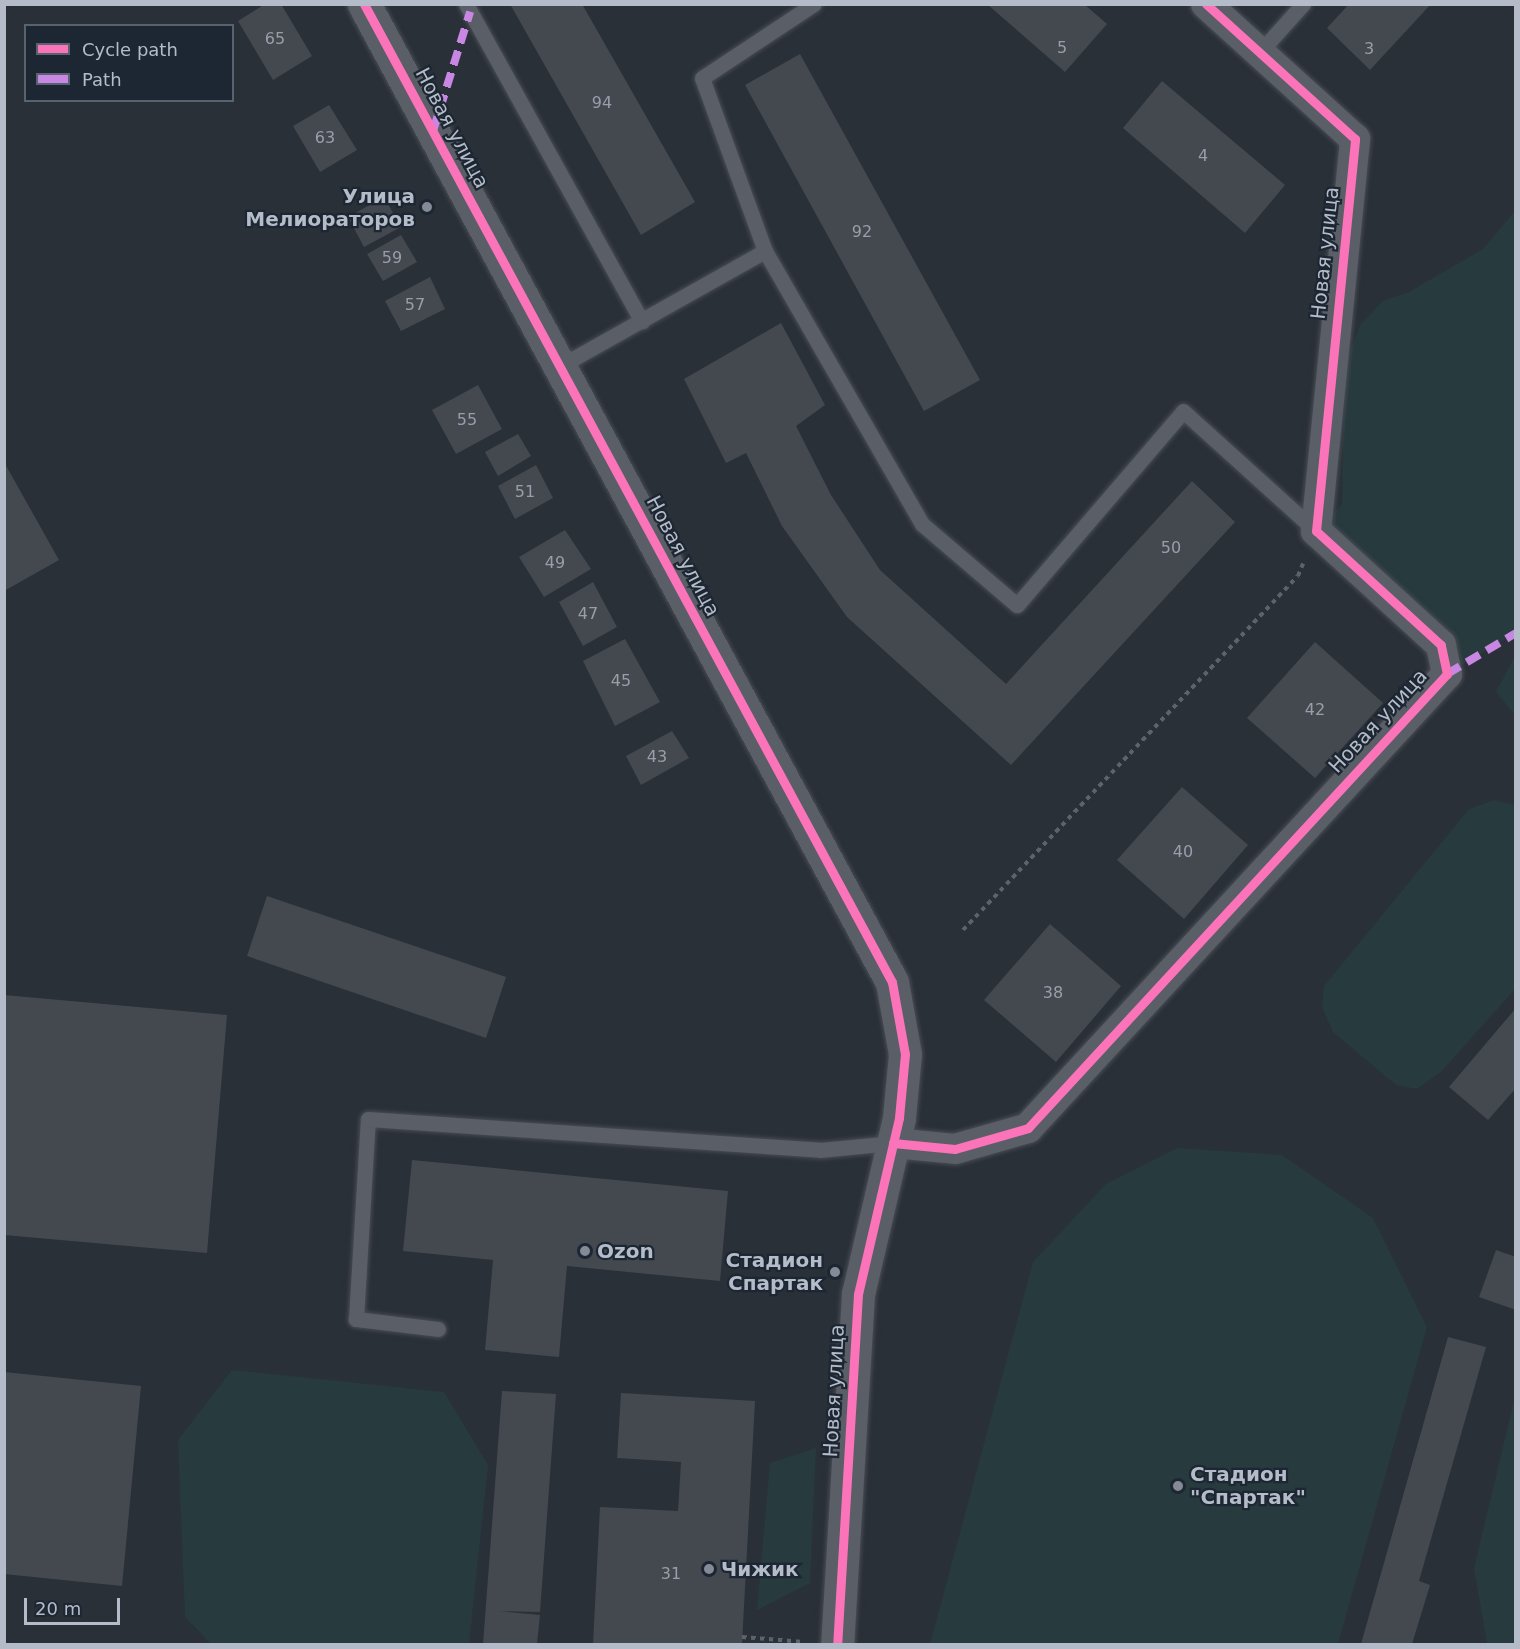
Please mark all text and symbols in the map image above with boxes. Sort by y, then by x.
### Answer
legend [24,24,234,102]
house number: 65 [265,29,285,49]
house number: 5 [1057,38,1067,58]
text: Cycle path [82,39,178,60]
house number: 3 [1364,39,1374,59]
street label: Новая улица [410,64,494,192]
text: Path [82,69,122,90]
house number: 94 [592,93,612,113]
house number: 63 [315,128,335,148]
house number: 4 [1198,146,1208,166]
place label: Улица Мелиораторов [245,184,415,231]
street label: Новая улица [1306,186,1344,320]
marker: Улица Мелиораторов [420,200,434,214]
house number: 92 [852,222,872,242]
house number: 59 [382,248,402,268]
house number: 57 [405,295,425,315]
house number: 55 [457,410,477,430]
house number: 51 [515,482,535,502]
street label: Новая улица [641,492,725,620]
house number: 50 [1161,538,1181,558]
house number: 49 [545,553,565,573]
house number: 47 [578,604,598,624]
street label: Новая улица [1324,664,1432,778]
house number: 45 [611,671,631,691]
house number: 42 [1305,700,1325,720]
house number: 43 [647,747,667,767]
house number: 40 [1173,842,1193,862]
house number: 38 [1043,983,1063,1003]
place label: Ozon [597,1239,654,1263]
marker: Ozon [578,1244,592,1258]
place label: Стадион Спартак [726,1248,823,1295]
marker: Стадион Спартак [828,1265,842,1279]
street label: Новая улица [819,1324,849,1458]
place label: Стадион "Спартак" [1190,1462,1306,1509]
marker: Стадион "Спартак" [1171,1479,1185,1493]
place label: Чижик [721,1557,799,1581]
marker: Чижик [702,1562,716,1576]
house number: 31 [661,1564,681,1584]
scale bar [27,1586,123,1624]
text: 20 m [35,1598,81,1619]

